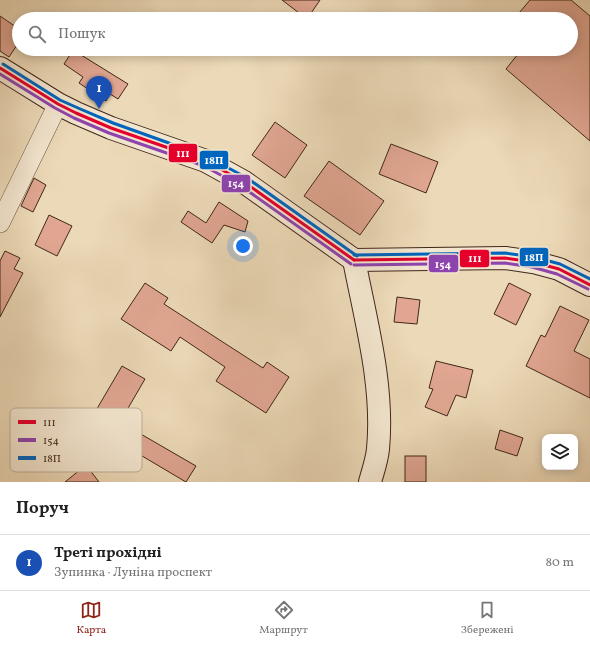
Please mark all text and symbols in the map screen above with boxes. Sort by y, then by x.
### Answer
search box [12,12,578,56]
icon: search [26,23,48,45]
text: Пошук [58,24,106,45]
pin: 1 [86,76,112,109]
line badge: 111 [168,143,198,163]
text: 111 [176,147,190,162]
line badge: 18П [199,150,229,170]
text: 18П [205,154,223,169]
line badge: 154 [221,174,251,193]
text: 154 [228,177,245,192]
your location [233,236,253,256]
line badge: 18П [519,247,549,267]
line badge: 111 [459,249,490,268]
text: 18П [525,251,543,266]
text: 111 [468,252,482,267]
line badge: 154 [428,254,459,273]
text: 154 [435,258,452,273]
legend [10,408,142,472]
text: 111 [43,416,56,431]
text: 154 [43,434,60,449]
map controls [542,434,578,470]
button: layers [542,434,578,470]
text: 18П [43,452,61,467]
text: Поруч [16,497,69,520]
text: Треті прохідні [54,543,162,564]
text: 1 [26,554,32,572]
text: 80 m [545,554,574,572]
text: Зупинка · Луніна проспект [54,564,212,582]
tab: Карта [76,599,106,638]
tab: Маршрут [259,599,308,638]
tab: Збережені [461,599,513,638]

